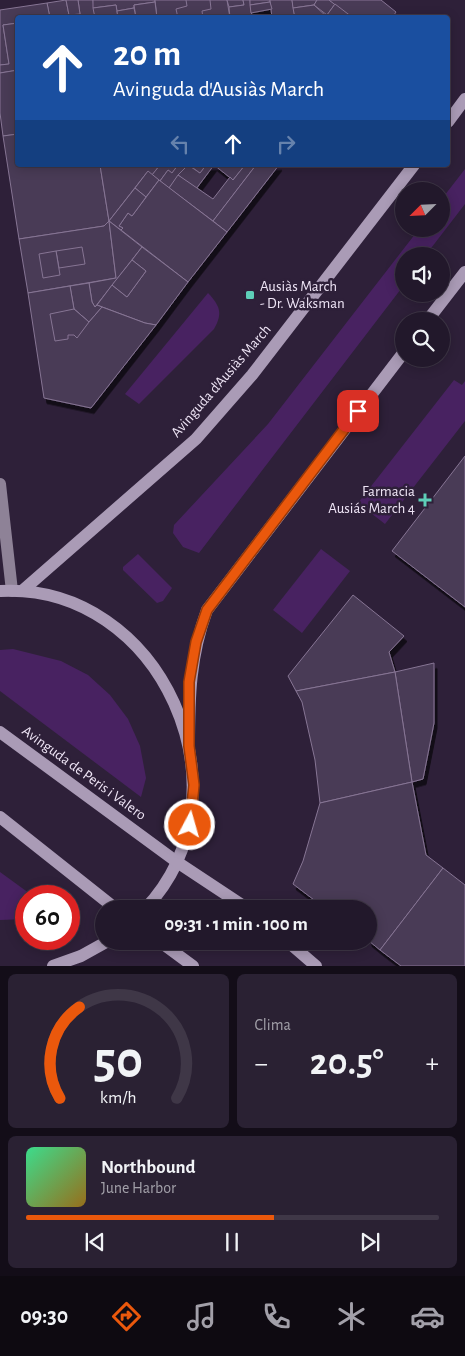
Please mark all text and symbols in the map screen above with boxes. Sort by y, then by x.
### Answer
icon: ahead [30,35,95,100]
text: 20 m [113,37,181,72]
text: Avinguda d'Ausiàs March [113,78,324,100]
icon: left [166,130,194,158]
icon: ahead [219,130,247,158]
icon: right [272,130,300,158]
north arrow [395,182,450,238]
map controls [395,182,450,367]
button: sound [395,247,450,302]
place label: Ausiàs March - Dr. Waksman [260,279,345,311]
marker: Ausiàs March - Dr. Waksman [244,289,256,301]
button: search [395,312,450,367]
street label: Avinguda d'Ausiàs March [168,322,274,440]
pin [337,390,379,432]
icon: arrive [344,397,372,425]
place label: Farmacia Ausiás March 4 [328,484,415,516]
marker: Farmacia Ausiás March 4 [419,494,431,506]
street label: Avinguda de Peris i Valero [19,723,149,823]
position arrow [163,798,215,850]
speed limit sign: 60 [15,885,80,950]
text: 09:31 · 1 min · 100 m [164,915,308,934]
text: Clima [255,1017,291,1033]
text: 50 [93,1035,143,1087]
text: 20.5° [310,1044,384,1082]
text: − [255,1050,268,1078]
text: + [426,1050,439,1078]
text: km/h [100,1089,137,1107]
text: Northbound [101,1158,196,1177]
text: June Harbor [101,1180,176,1196]
icon: previous [81,1228,109,1256]
icon: pause [218,1228,246,1256]
icon: next [356,1228,384,1256]
icon: directions [109,1299,144,1334]
icon: music [184,1299,219,1334]
icon: phone [259,1299,294,1334]
icon: climate [334,1299,369,1334]
icon: car [410,1299,445,1334]
text: 09:30 [20,1305,68,1327]

